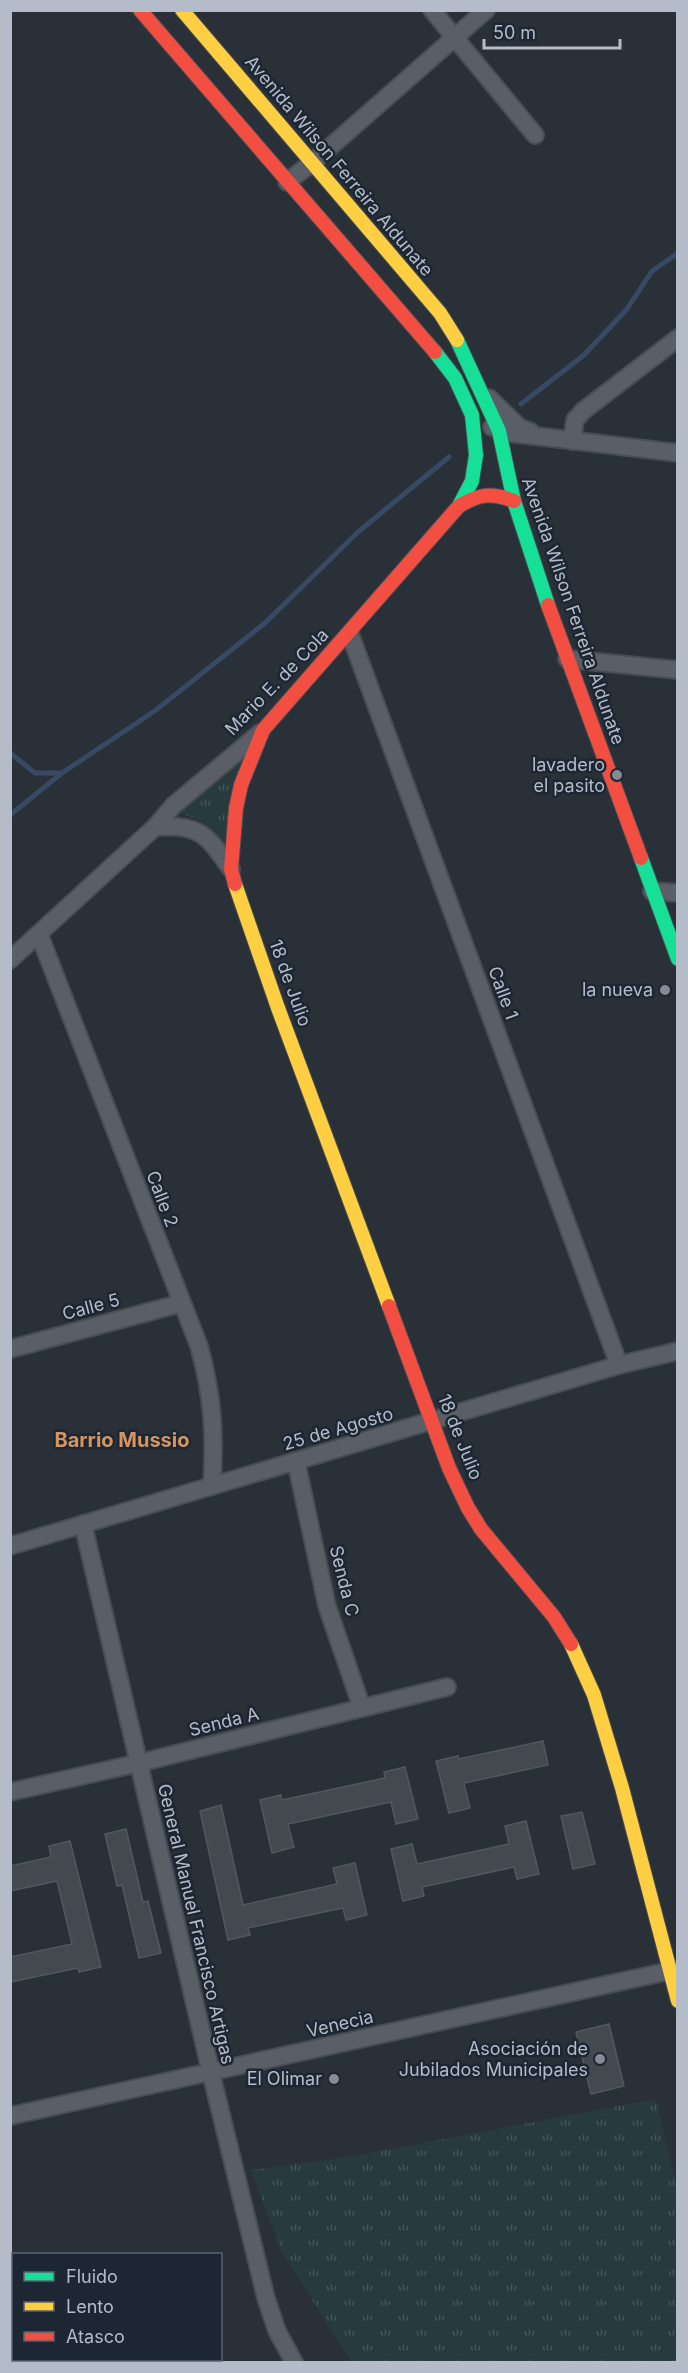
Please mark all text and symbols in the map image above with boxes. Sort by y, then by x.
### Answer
scale bar [484,12,620,50]
text: 50 m [493,22,536,43]
street label: Avenida Wilson Ferreira Aldunate [241,51,438,280]
street label: Avenida Wilson Ferreira Aldunate [518,474,629,747]
street label: Mario E. de Cola [221,624,333,739]
place label: lavadero el pasito [532,754,605,796]
marker: lavadero el pasito [610,768,624,782]
street label: 18 de Julio [265,937,316,1029]
street label: Calle 1 [484,963,523,1022]
place label: la nueva [582,979,653,1000]
marker: la nueva [658,983,672,997]
street label: Calle 2 [142,1168,183,1230]
street label: Calle 5 [60,1289,122,1324]
street label: 18 de Julio [434,1391,487,1483]
street label: 25 de Agosto [280,1403,395,1454]
district label: Barrio Mussio [54,1428,190,1452]
street label: Senda C [326,1543,363,1618]
street label: Senda A [187,1703,261,1740]
street label: General Manuel Francisco Artigas [154,1782,239,2066]
street label: Venecia [304,2006,375,2041]
place label: Asociación de Jubilados Municipales [399,2038,588,2080]
marker: Asociación de Jubilados Municipales [593,2052,607,2066]
place label: El Olimar [247,2068,322,2089]
marker: El Olimar [327,2072,341,2086]
legend [12,2253,222,2361]
text: Fluido [66,2266,118,2287]
text: Lento [66,2296,114,2317]
text: Atasco [66,2326,125,2347]

